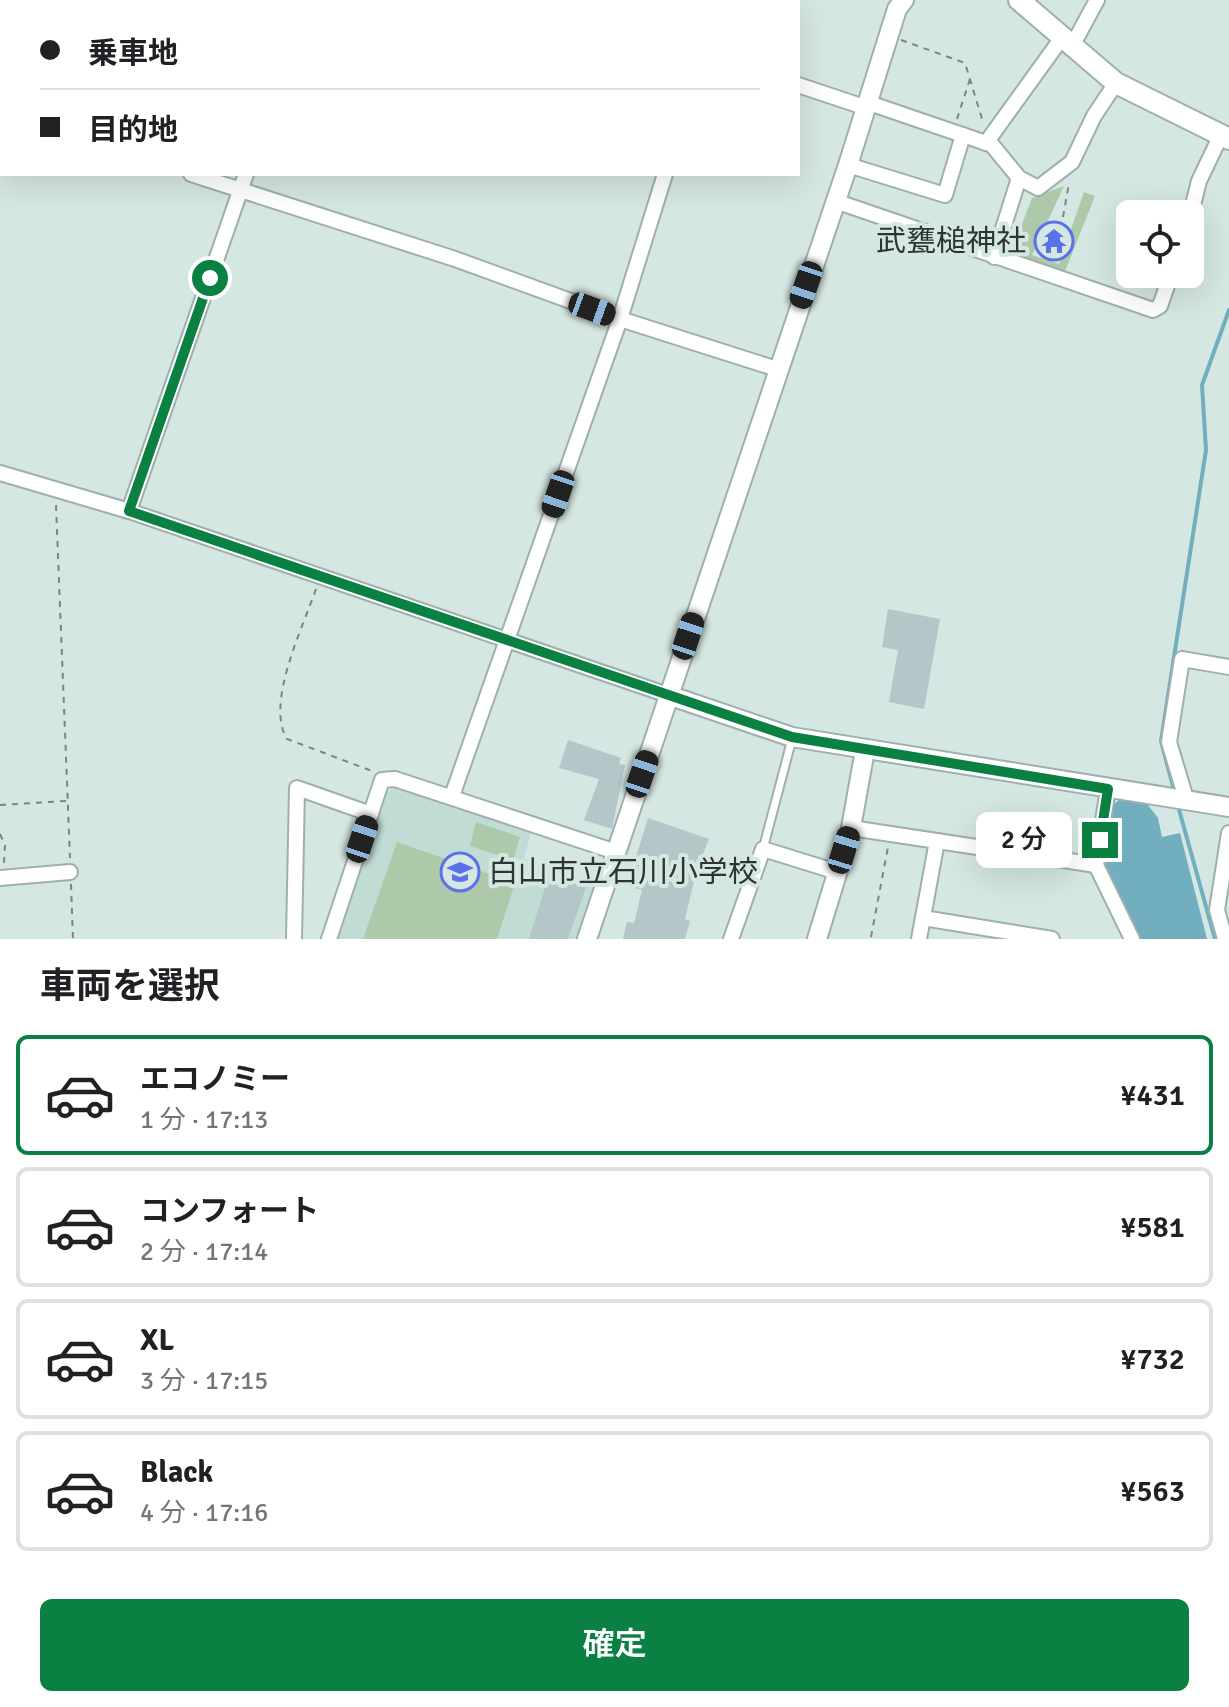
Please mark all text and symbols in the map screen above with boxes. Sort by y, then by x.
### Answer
text: 乗車地 [88,35,178,72]
text: 目的地 [88,112,178,149]
map controls [1116,200,1204,288]
button: locate [1116,200,1204,288]
temple icon: 武甕槌神社 [1033,220,1075,262]
place label: 武甕槌神社 [876,223,1026,260]
car [787,258,825,312]
route start [192,260,228,296]
car [565,290,619,328]
car [539,467,577,521]
car [669,609,707,663]
car [623,747,661,801]
car [343,812,381,866]
callout: 2 分 [976,812,1072,868]
route end [1082,822,1118,858]
car [826,824,862,876]
text: 2 分 [1001,824,1047,856]
school or university icon: 白山市立石川小学校 [439,851,481,893]
place label: 白山市立石川小学校 [488,854,758,891]
text: 車両を選択 [40,964,220,1009]
icon: car [44,1059,116,1131]
text: エコノミー [140,1061,290,1098]
text: ¥431 [1120,1077,1185,1114]
text: 1 分 · 17:13 [140,1104,268,1136]
icon: car [44,1191,116,1263]
text: コンフォート [140,1193,319,1230]
text: ¥581 [1120,1209,1185,1246]
text: 2 分 · 17:14 [140,1236,268,1268]
text: XL [140,1322,174,1359]
icon: car [44,1323,116,1395]
text: ¥732 [1120,1341,1185,1378]
text: 3 分 · 17:15 [140,1365,268,1397]
text: Black [140,1454,213,1491]
icon: car [44,1455,116,1527]
text: ¥563 [1120,1473,1185,1510]
text: 4 分 · 17:16 [140,1497,268,1529]
button: 確定 [40,1599,1189,1691]

